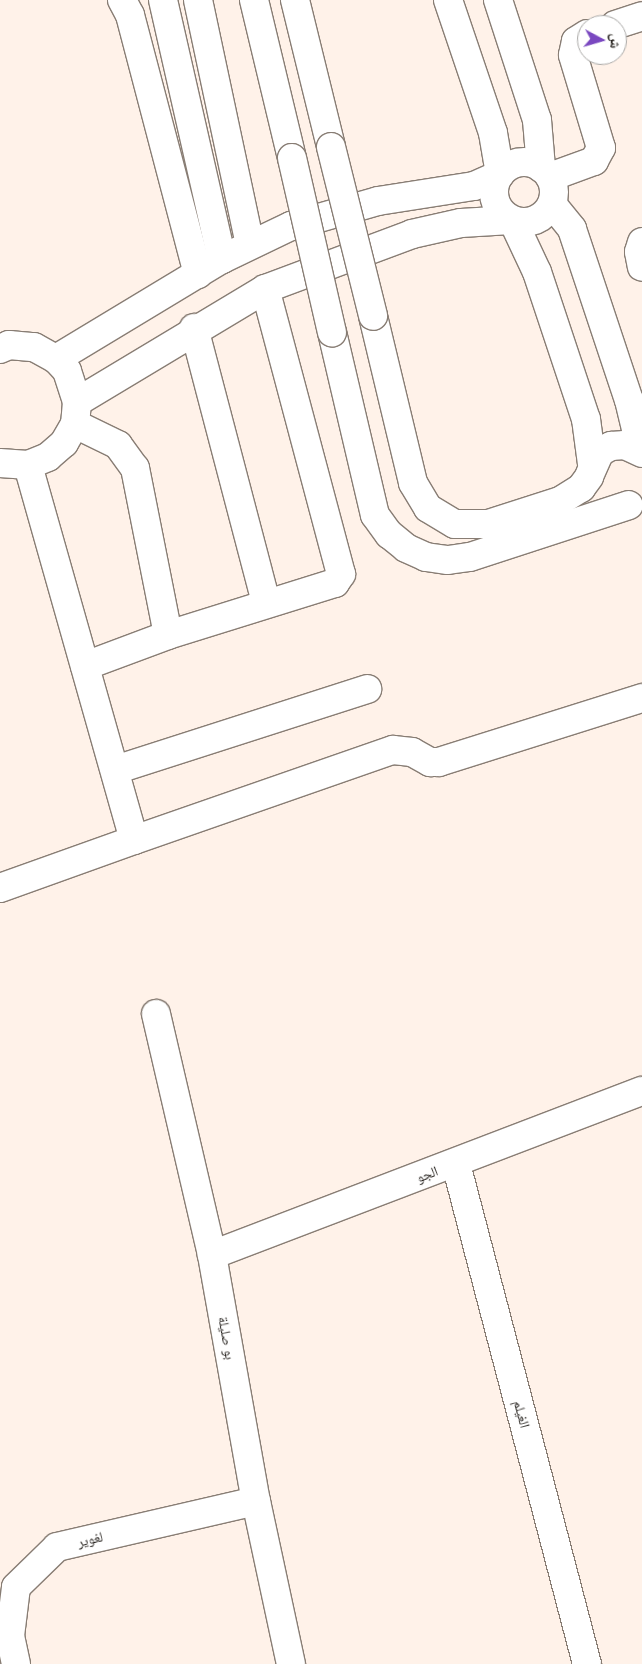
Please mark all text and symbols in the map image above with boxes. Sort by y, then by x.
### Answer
north arrow [577,15,627,65]
text: ش [607,33,626,50]
street label: الجو [414,1162,440,1186]
street label: بو صليلة [215,1315,239,1361]
street label: الغيلم [510,1398,534,1430]
street label: لغوير [76,1528,104,1550]

